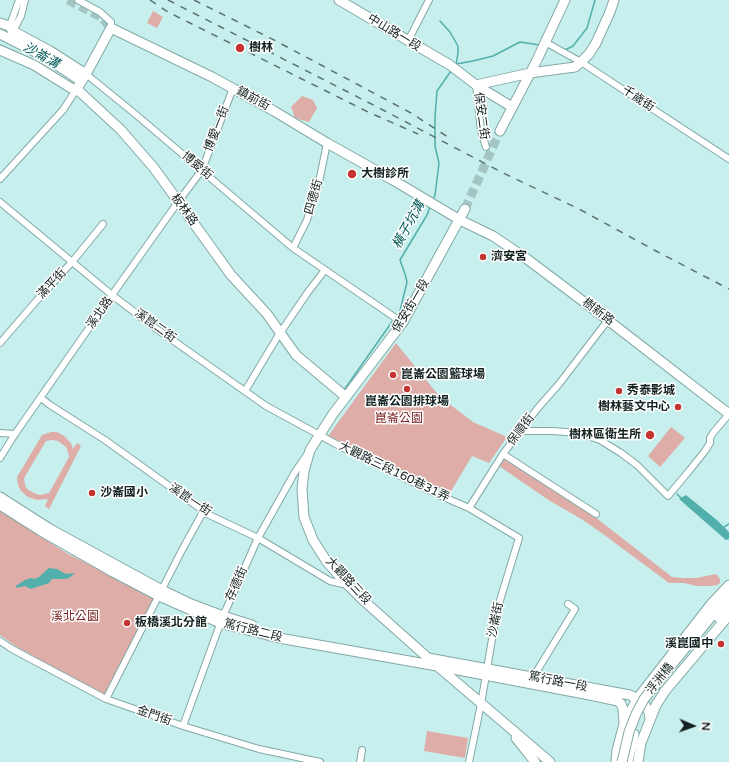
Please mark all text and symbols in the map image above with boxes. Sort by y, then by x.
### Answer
street label: 中山路一段 [365,11,423,55]
water label: 沙崙溝 [20,40,62,72]
place label: 樹林 [249,41,273,55]
marker: 樹林 [234,42,246,54]
street label: 千歲街 [619,83,657,115]
street label: 鎮前街 [234,84,272,114]
street label: 保安二街 [471,91,491,141]
street label: 博愛一街 [202,104,232,154]
street label: 博愛街 [179,149,215,183]
place label: 大樹診所 [361,167,409,181]
marker: 大樹診所 [346,168,358,180]
street label: 四德街 [302,178,326,216]
street label: 板林路 [168,191,200,229]
water label: 橫子坑溝 [390,198,428,252]
place label: 濟安宮 [491,250,527,264]
marker: 濟安宮 [478,252,488,262]
street label: 滿平街 [34,266,70,302]
street label: 保安街一段 [389,277,433,335]
street label: 溪北路 [84,294,116,332]
street label: 樹新路 [579,295,617,329]
street label: 溪崑二街 [131,306,179,346]
place label: 崑崙公園籃球場 [401,368,485,382]
marker: 崑崙公園籃球場 [388,370,398,380]
marker: 崑崙公園排球場 [402,384,412,394]
place label: 秀泰影城 [627,384,675,398]
marker: 秀泰影城 [614,386,624,396]
place label: 崑崙公園排球場 [365,395,449,409]
place label: 樹林藝文中心 [598,400,670,414]
marker: 樹林藝文中心 [673,402,683,412]
street label: 保順街 [504,411,538,449]
park label: 崑崙公園 [375,412,423,426]
place label: 樹林區衛生所 [569,428,641,442]
marker: 樹林區衛生所 [644,429,656,441]
street label: 大觀路三段160巷31弄 [336,439,452,505]
street label: 溪崑一街 [166,481,214,519]
place label: 沙崙國小 [100,486,148,500]
marker: 沙崙國小 [87,488,97,498]
street label: 大觀路三段 [322,554,374,608]
street label: 存德街 [223,565,251,603]
street label: 沙崙街 [485,601,507,639]
park label: 溪北公園 [51,610,99,624]
place label: 板橋溪北分館 [135,616,207,630]
street label: 篤行路二段 [222,617,284,645]
marker: 板橋溪北分館 [122,618,132,628]
place label: 溪崑國中 [665,637,713,651]
marker: 溪崑國中 [716,639,726,649]
street label: 浮洲橋 [643,660,677,698]
street label: 篤行路一段 [527,669,589,695]
street label: 金門街 [135,703,173,729]
north arrow [673,706,713,746]
text: N [699,722,712,731]

